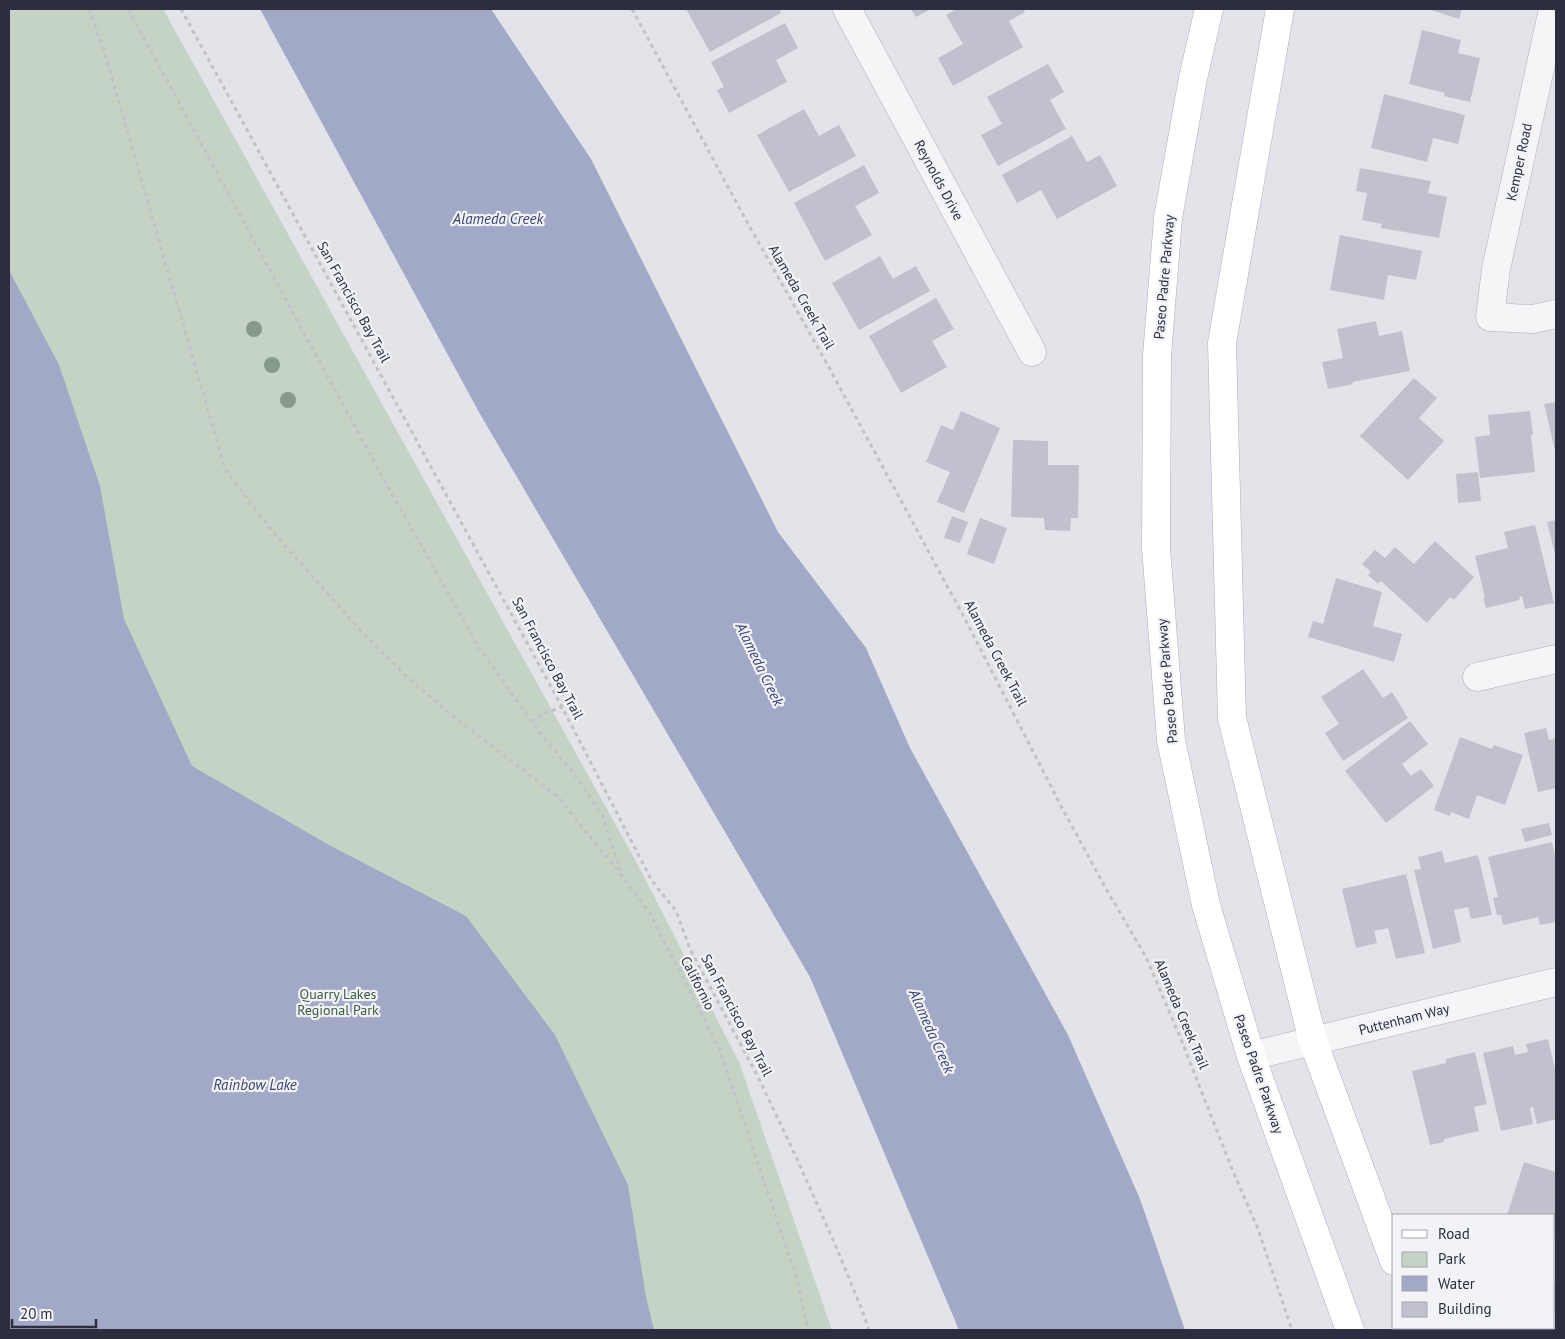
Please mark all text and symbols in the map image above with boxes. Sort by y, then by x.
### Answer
street label: Kemper Road [1502,121,1536,203]
street label: Reynolds Drive [910,137,968,223]
water label: Alameda Creek [452,209,544,228]
street label: Paseo Padre Parkway [1150,213,1178,340]
street label: San Francisco Bay Trail [313,238,395,366]
street label: Alameda Creek Trail [765,241,839,353]
street label: San Francisco Bay Trail [508,594,588,722]
street label: Alameda Creek Trail [960,597,1032,709]
street label: Paseo Padre Parkway [1153,617,1181,744]
water label: Alameda Creek [731,618,789,710]
street label: San Francisco Bay Trail [697,951,777,1079]
street label: Californio [677,953,719,1013]
street label: Alameda Creek Trail [1151,956,1213,1072]
park label: Quarry Lakes Regional Park [297,985,379,1019]
water label: Alameda Creek [905,985,960,1077]
street label: Puttenham Way [1357,999,1452,1039]
street label: Paseo Padre Parkway [1230,1012,1288,1137]
water label: Rainbow Lake [213,1075,297,1094]
legend [1392,1214,1555,1329]
text: Road [1438,1224,1470,1243]
text: Park [1438,1249,1466,1268]
text: Water [1438,1274,1475,1293]
scale bar [12,1296,96,1328]
text: Building [1438,1299,1492,1318]
text: 20 m [20,1304,53,1323]

